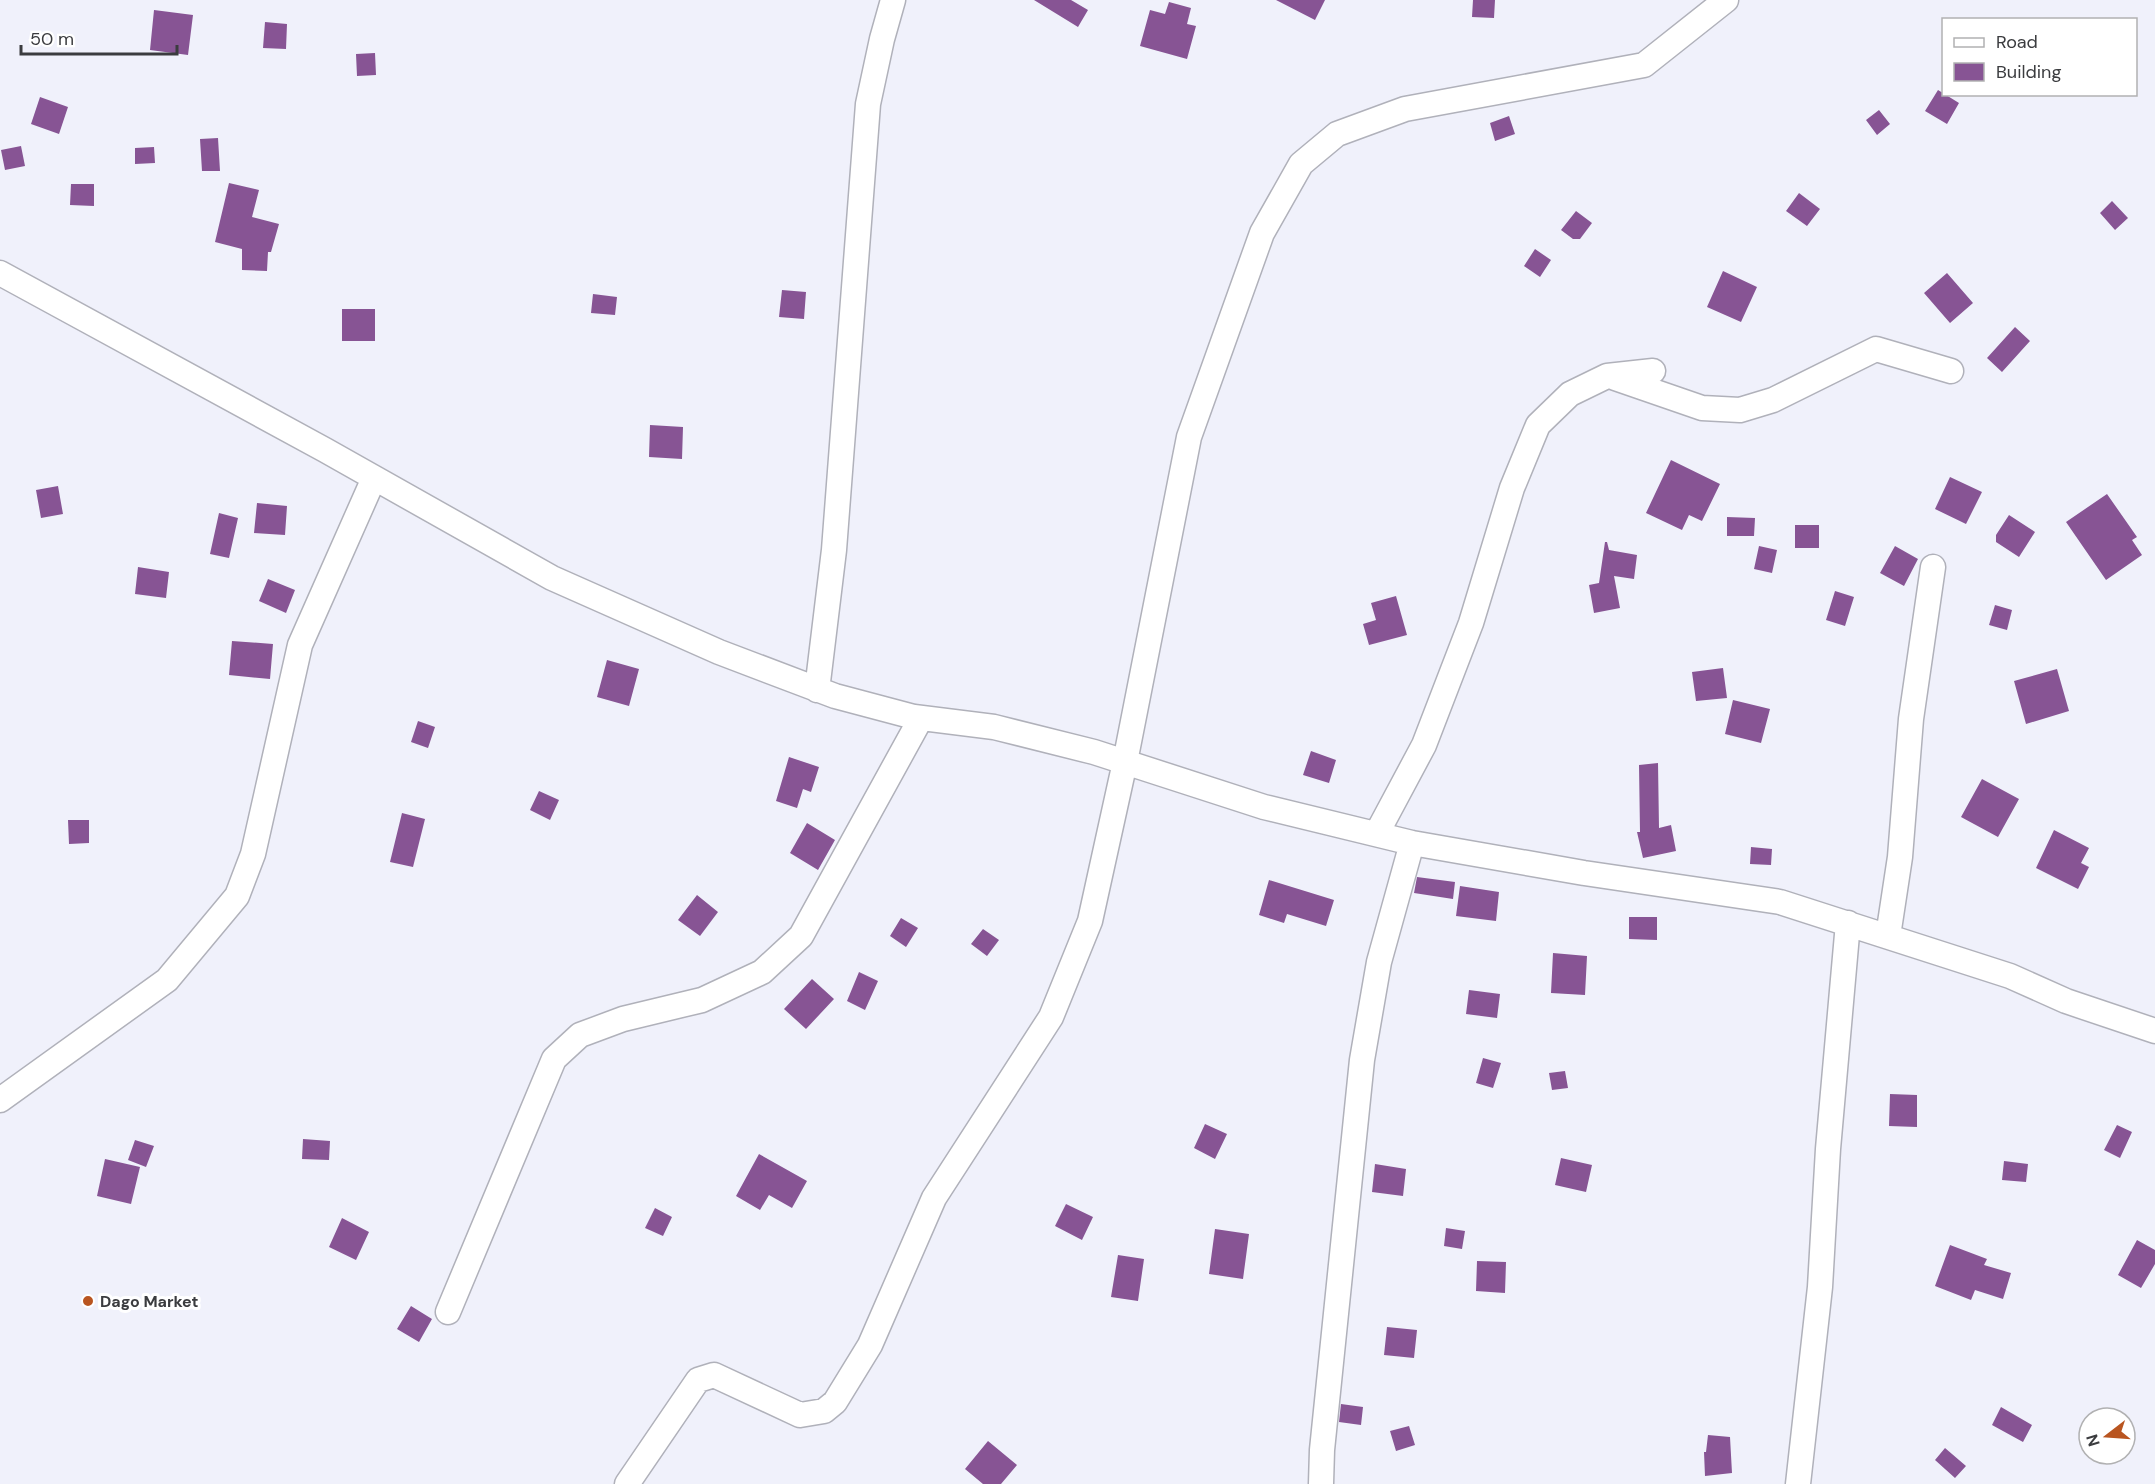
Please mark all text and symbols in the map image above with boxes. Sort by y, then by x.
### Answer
scale bar [21,18,177,56]
legend [1942,18,2137,96]
text: 50 m [30,27,74,51]
text: Road [1996,30,2038,54]
text: Building [1996,60,2061,84]
place label: Dago Market [100,1291,199,1312]
marker: Dago Market [81,1294,95,1308]
north arrow [2077,1406,2137,1466]
text: N [2081,1432,2105,1449]

